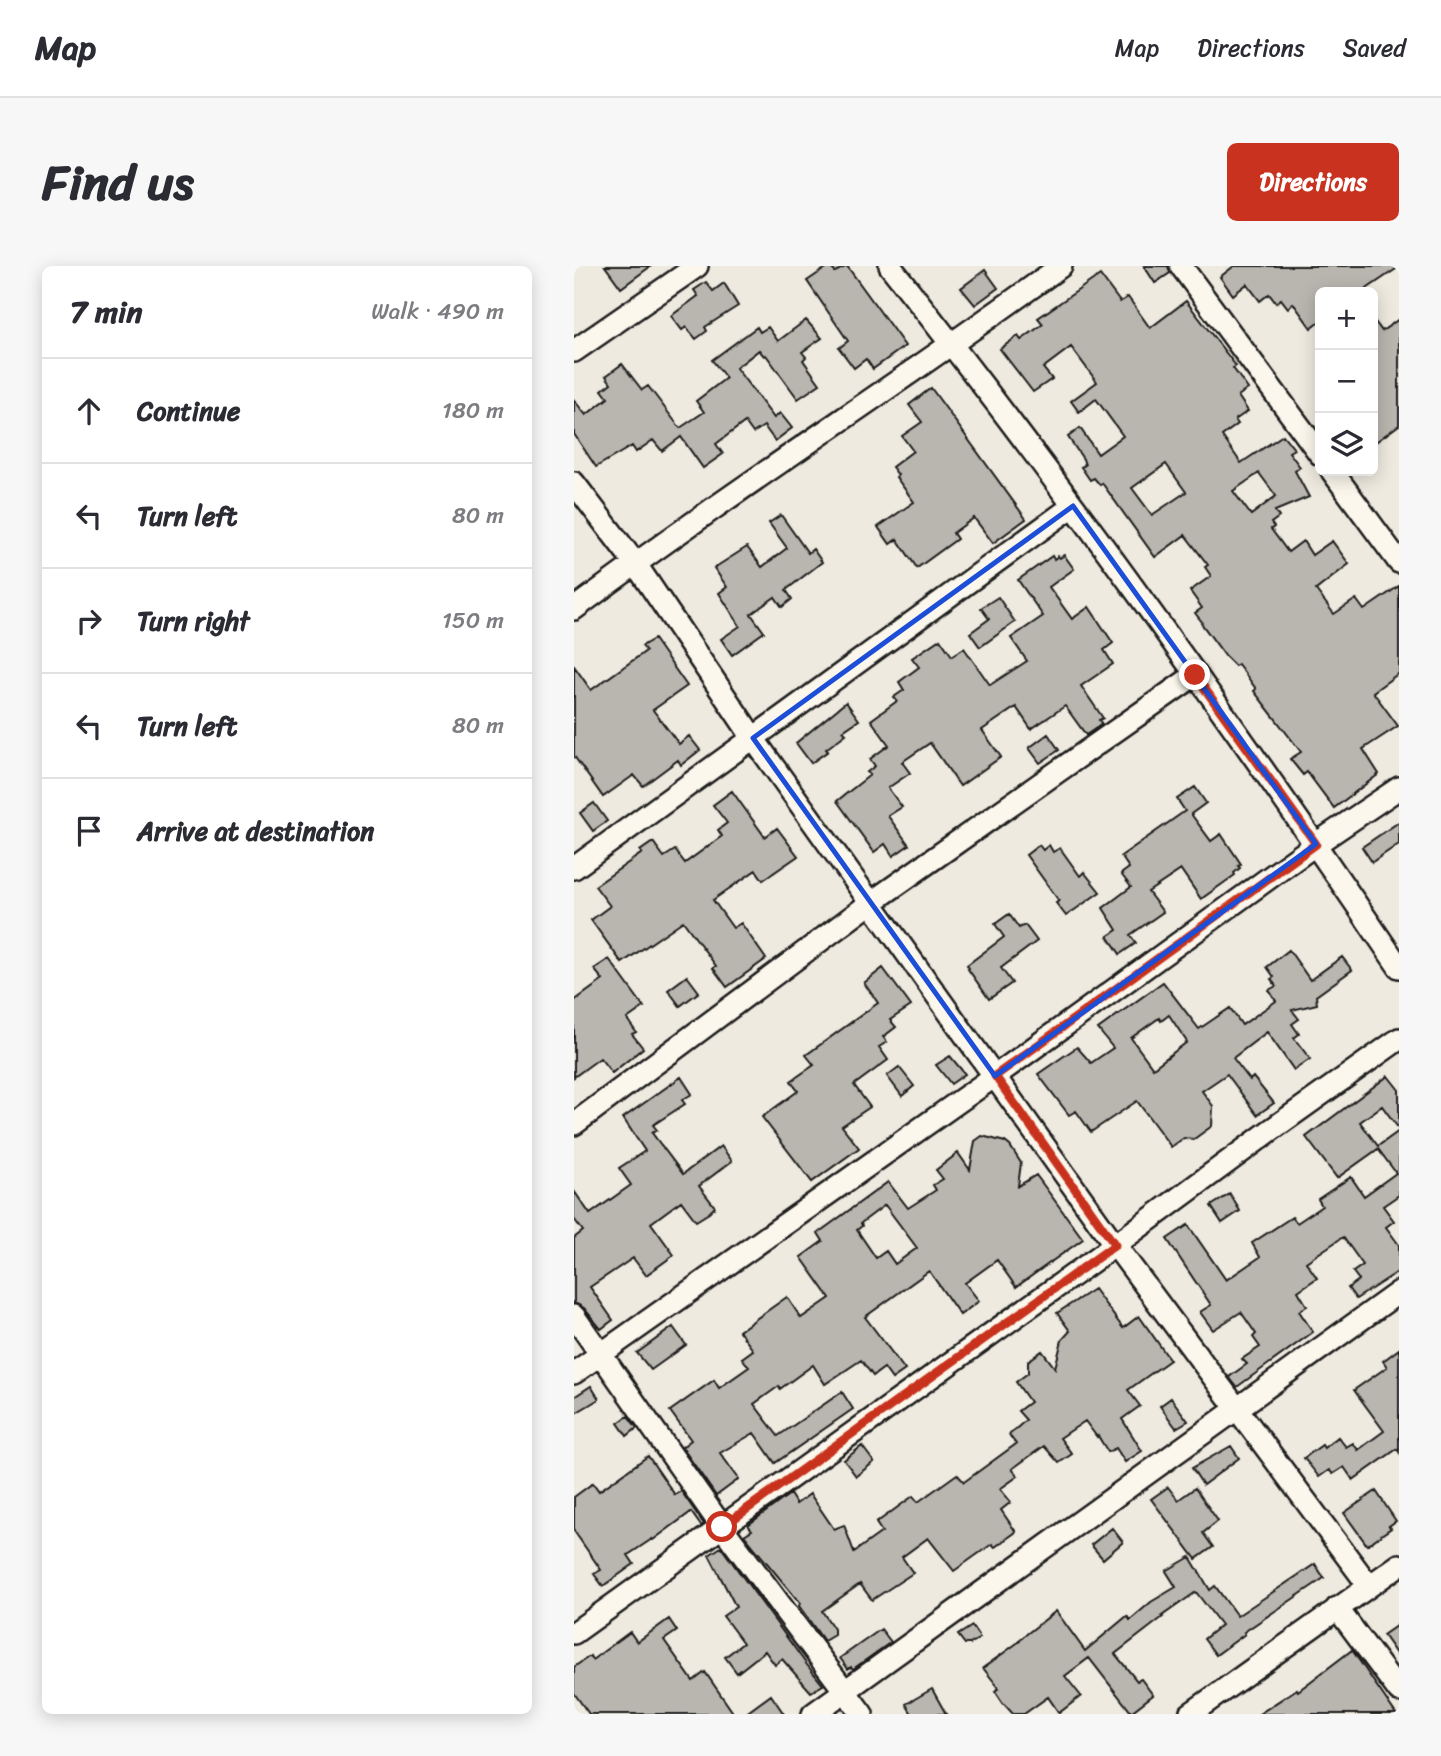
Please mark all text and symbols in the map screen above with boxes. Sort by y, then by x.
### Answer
text: Map [35,19,96,77]
text: Map [1115,27,1159,69]
text: Directions [1197,27,1305,69]
text: Saved [1343,27,1406,69]
text: Find us [42,139,194,226]
button: Directions [1227,143,1399,221]
text: 7 min [70,285,142,339]
map controls [1315,287,1378,476]
button: + [1315,287,1378,350]
text: Walk · 490 m [371,291,504,332]
button: − [1315,350,1378,413]
text: Continue [137,388,240,434]
text: 180 m [442,390,504,431]
icon: ahead [70,392,108,430]
button: layers [1315,413,1378,476]
text: Turn left [137,493,237,539]
text: 80 m [452,495,504,536]
icon: left [70,497,108,535]
text: Turn right [137,598,250,644]
text: 150 m [442,600,504,641]
icon: right [70,602,108,640]
route end [1179,659,1210,690]
text: Turn left [137,703,237,749]
text: 80 m [452,705,504,746]
icon: left [70,707,108,745]
text: Arrive at destination [137,808,374,854]
icon: arrive [70,812,108,850]
route start [706,1511,737,1542]

